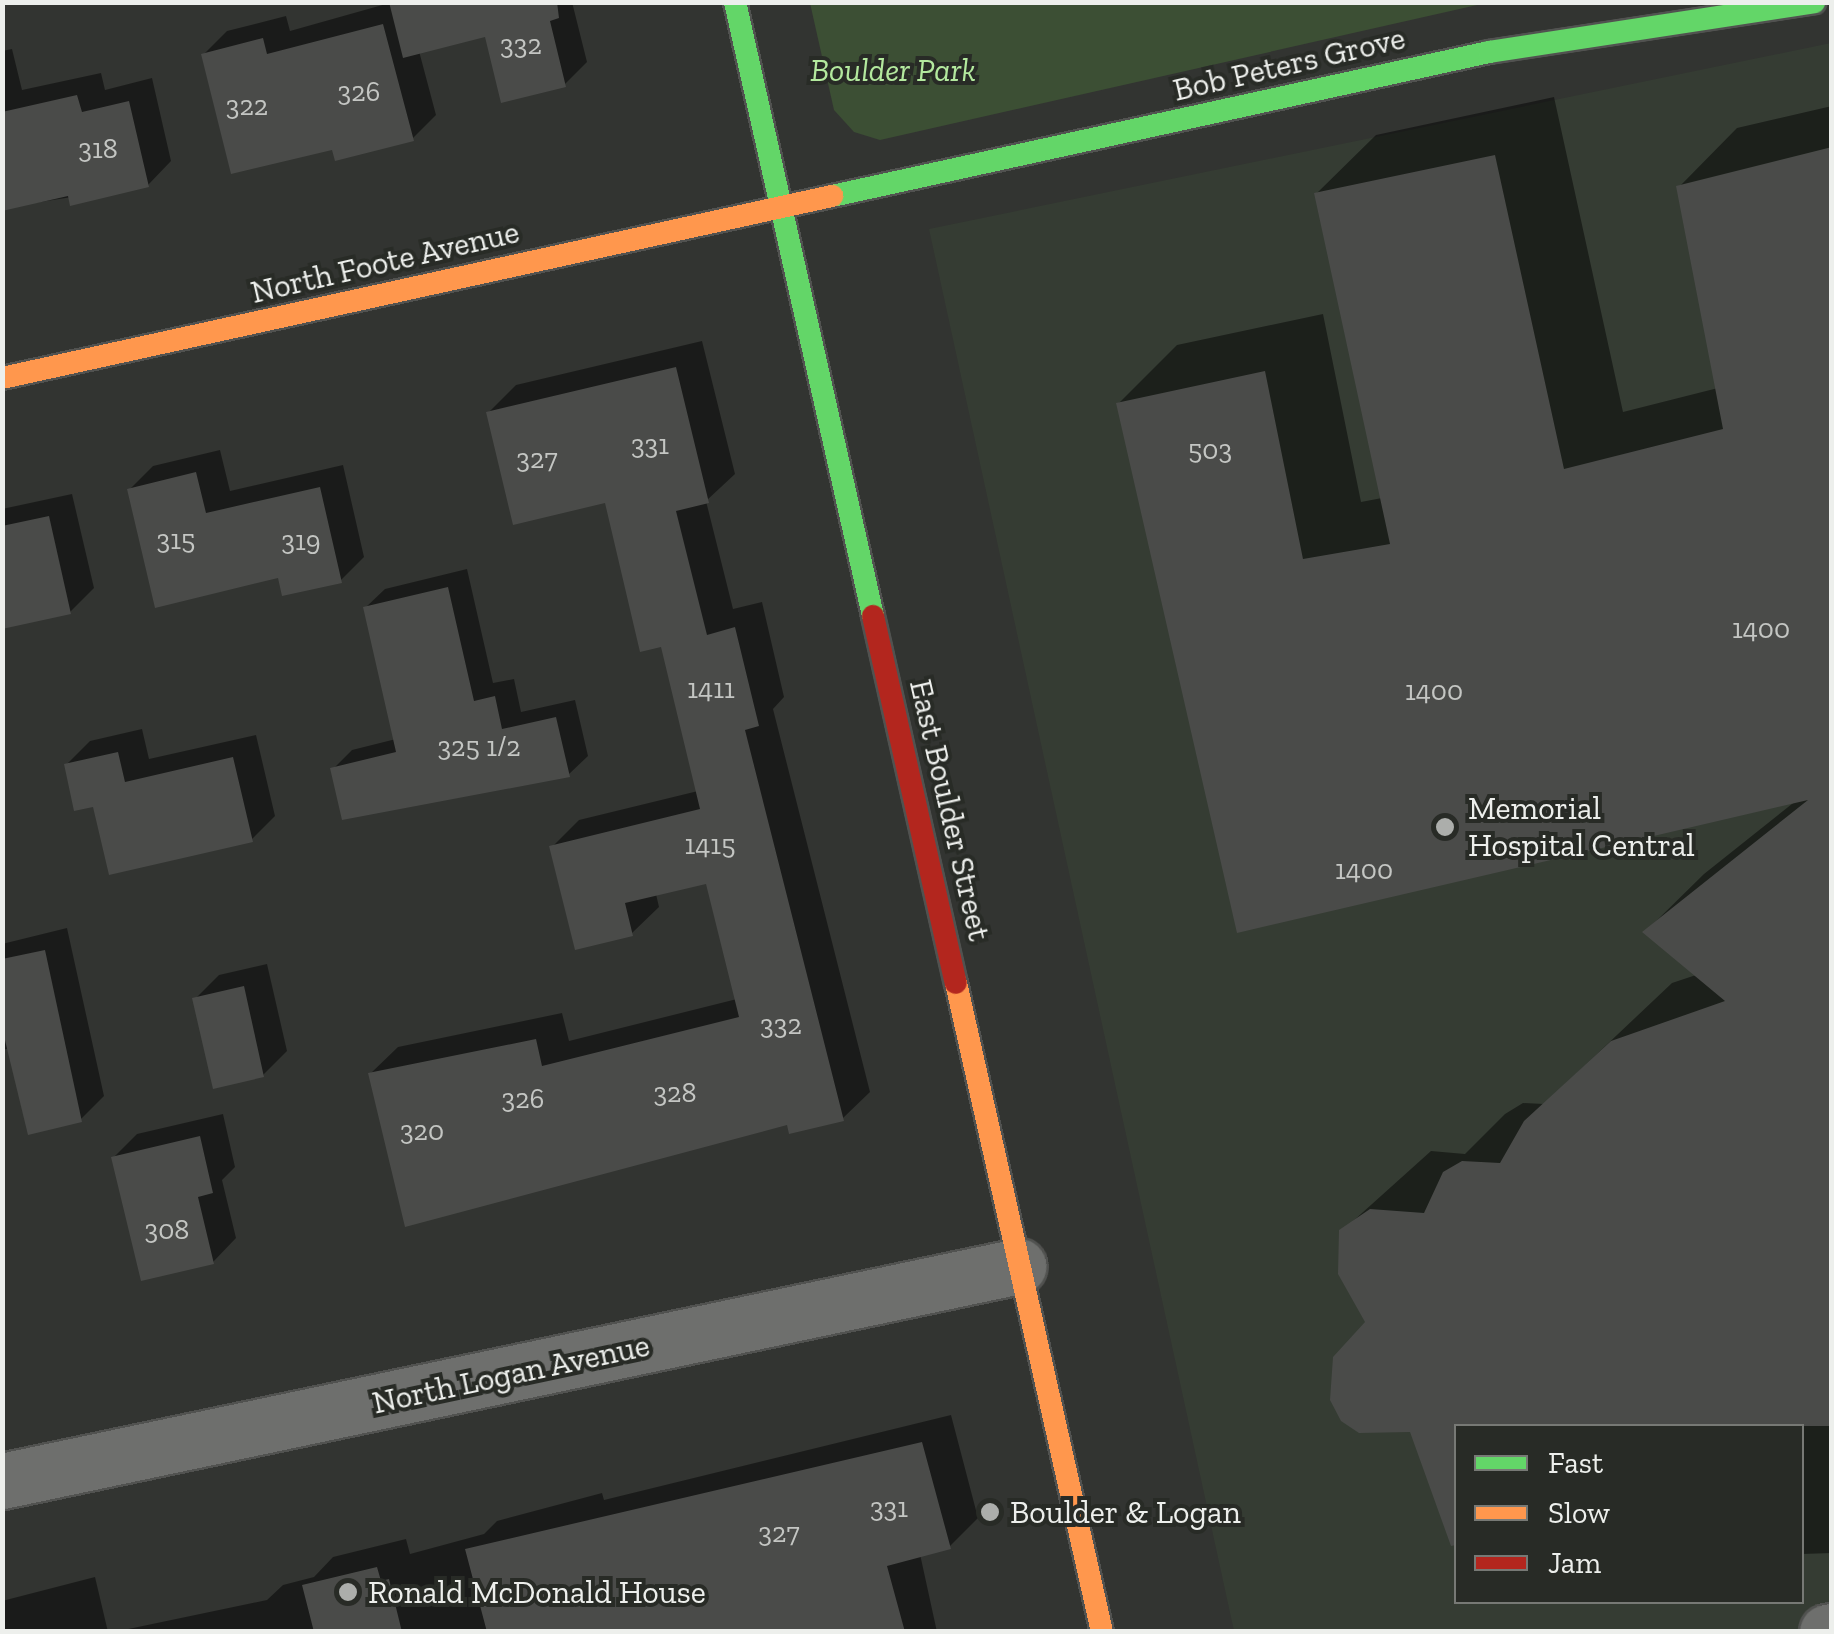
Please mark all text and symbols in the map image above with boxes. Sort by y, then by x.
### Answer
street label: Bob Peters Grove [1169,19,1409,109]
house number: 332 [500,28,542,62]
park label: Boulder Park [810,51,976,89]
house number: 326 [338,75,380,109]
house number: 322 [226,89,268,123]
house number: 318 [78,132,118,166]
street label: North Foote Avenue [246,212,524,312]
house number: 331 [631,428,669,462]
house number: 503 [1188,433,1232,467]
house number: 327 [516,442,558,476]
house number: 315 [157,523,195,557]
house number: 319 [281,524,321,558]
house number: 1400 [1732,612,1790,646]
house number: 1411 [687,672,735,706]
house number: 1400 [1405,674,1463,708]
street label: East Boulder Street [901,675,999,945]
house number: 325 1/2 [437,730,521,764]
place label: Memorial Hospital Central [1468,790,1695,865]
marker: Memorial Hospital Central [1432,814,1458,840]
house number: 1415 [685,828,735,862]
house number: 1400 [1335,853,1393,887]
house number: 332 [760,1008,802,1042]
house number: 328 [653,1076,697,1110]
house number: 326 [502,1082,544,1116]
house number: 320 [400,1114,444,1148]
house number: 308 [145,1213,189,1247]
street label: North Logan Avenue [368,1326,654,1422]
legend [1454,1424,1804,1604]
text: Fast [1548,1445,1603,1481]
house number: 331 [870,1491,908,1525]
place label: Boulder & Logan [1010,1493,1241,1531]
text: Slow [1548,1495,1610,1531]
marker: Boulder & Logan [979,1501,1001,1523]
house number: 327 [758,1516,800,1550]
text: Jam [1548,1545,1601,1581]
place label: Ronald McDonald House [368,1573,706,1611]
marker: Ronald McDonald House [337,1581,359,1603]

